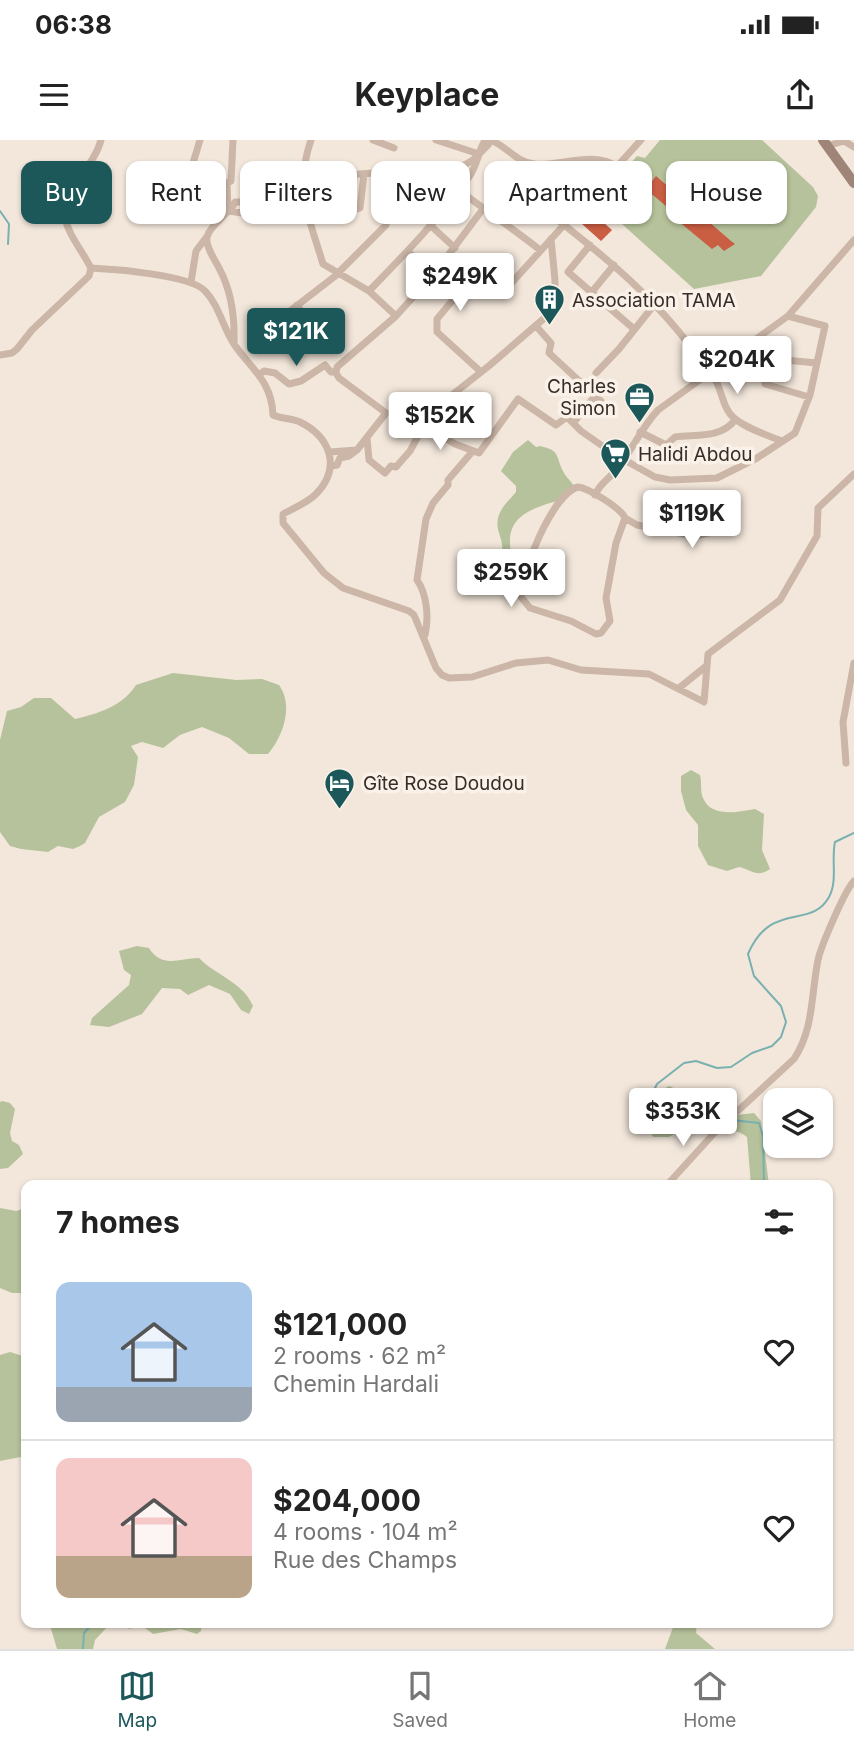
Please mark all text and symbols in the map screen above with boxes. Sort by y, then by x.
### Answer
text: 06:38 [35,9,112,40]
text: Keyplace [355,75,499,114]
icon: menu [35,76,73,114]
icon: share [781,76,819,114]
chip: Buy [21,161,112,224]
chip: Rent [126,161,226,224]
chip: Filters [240,161,357,224]
chip: New [371,161,470,224]
chip: Apartment [484,161,652,224]
chip: House [666,161,787,224]
pin: $249K [411,254,509,313]
text: $249K [422,262,498,290]
building icon: Association TAMA [532,283,566,327]
place label: Association TAMA [572,289,736,312]
pin: $121K [247,308,345,368]
text: $121K [263,317,329,345]
pin: $204K [688,336,786,396]
text: $204K [698,345,776,373]
place label: Charles Simon [547,375,616,420]
office icon: Charles Simon [622,380,656,424]
pin: $152K [391,392,489,452]
text: $152K [405,401,475,429]
supermarket icon: Halidi Abdou [598,437,632,481]
place label: Halidi Abdou [638,443,753,466]
pin: $119K [643,490,741,550]
text: $119K [659,499,725,527]
pin: $259K [462,550,560,609]
text: $259K [473,558,549,586]
hotel icon: Gîte Rose Doudou [323,766,357,810]
place label: Gîte Rose Doudou [363,772,525,795]
pin: $353K [634,1088,732,1148]
map controls [763,1088,833,1158]
button: layers [763,1088,833,1158]
text: $353K [645,1097,721,1125]
icon: filters [760,1203,798,1241]
text: 7 homes [56,1204,180,1240]
text: $121,000 [273,1306,407,1342]
icon: home [112,1310,196,1394]
icon: heart [760,1333,798,1371]
text: 2 rooms · 62 m² [273,1342,446,1370]
text: Chemin Hardali [273,1370,439,1398]
text: $204,000 [273,1482,421,1518]
icon: home [112,1486,196,1570]
icon: heart [760,1509,798,1547]
text: 4 rooms · 104 m² [273,1518,458,1546]
text: Rue des Champs [273,1546,457,1574]
tab: Map [118,1667,157,1732]
tab: Saved [392,1667,448,1732]
tab: Home [683,1667,736,1732]

